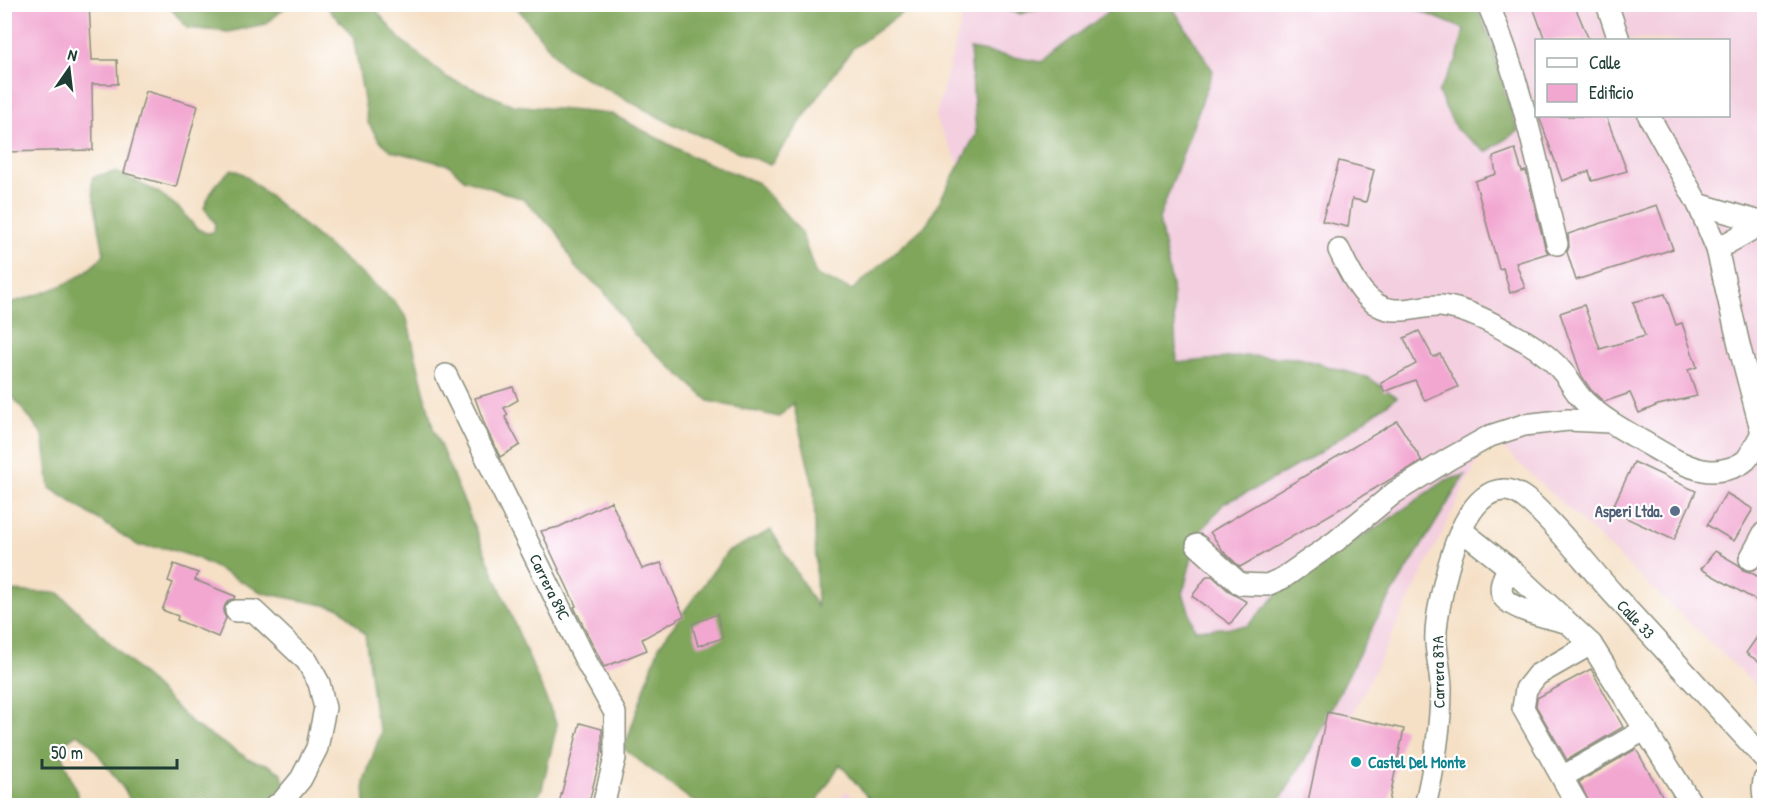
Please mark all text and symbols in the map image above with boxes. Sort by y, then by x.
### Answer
north arrow [39,39,99,99]
legend [1535,39,1730,117]
text: N [66,43,80,66]
text: Calle [1589,50,1621,75]
text: Edificio [1589,80,1633,105]
place label: Asperi Ltda. [1595,500,1663,523]
marker: Asperi Ltda. [1668,504,1682,518]
street label: Carrera 89C [524,550,576,624]
street label: Calle 33 [1612,595,1660,643]
street label: Carrera 87A [1426,635,1450,708]
scale bar [42,732,177,770]
text: 50 m [51,740,83,765]
place label: Castel Del Monte [1368,751,1467,773]
marker: Castel Del Monte [1349,755,1363,769]

